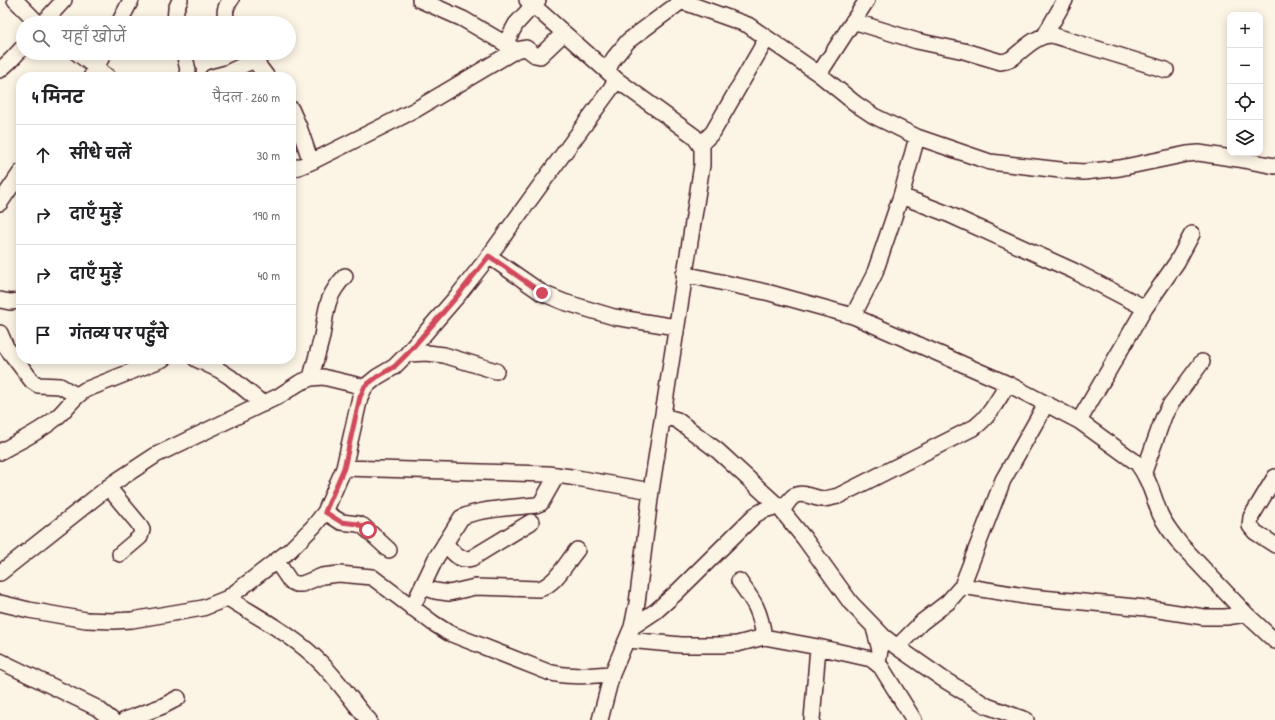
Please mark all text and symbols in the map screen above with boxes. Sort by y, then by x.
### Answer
map controls [1227,12,1263,156]
button: + [1227,12,1263,48]
search box [16,16,296,60]
text: यहाँ खोजें [62,26,126,47]
icon: search [30,27,52,49]
button: − [1227,48,1263,84]
button: locate [1227,84,1263,120]
text: 4 मिनट [32,85,84,108]
text: पैदल · 260 m [212,88,280,106]
button: layers [1227,120,1263,156]
text: सीधे चलें [70,143,131,164]
icon: ahead [32,144,54,166]
text: 30 m [257,146,280,164]
text: दाएँ मुड़ें [70,203,122,224]
icon: right [32,204,54,226]
text: 190 m [253,206,280,224]
text: दाएँ मुड़ें [70,263,122,284]
icon: right [32,264,54,286]
text: 40 m [257,266,280,284]
route end [533,284,551,302]
text: गंतव्य पर पहुँचे [70,323,168,344]
icon: arrive [32,324,54,346]
route start [359,521,377,539]

